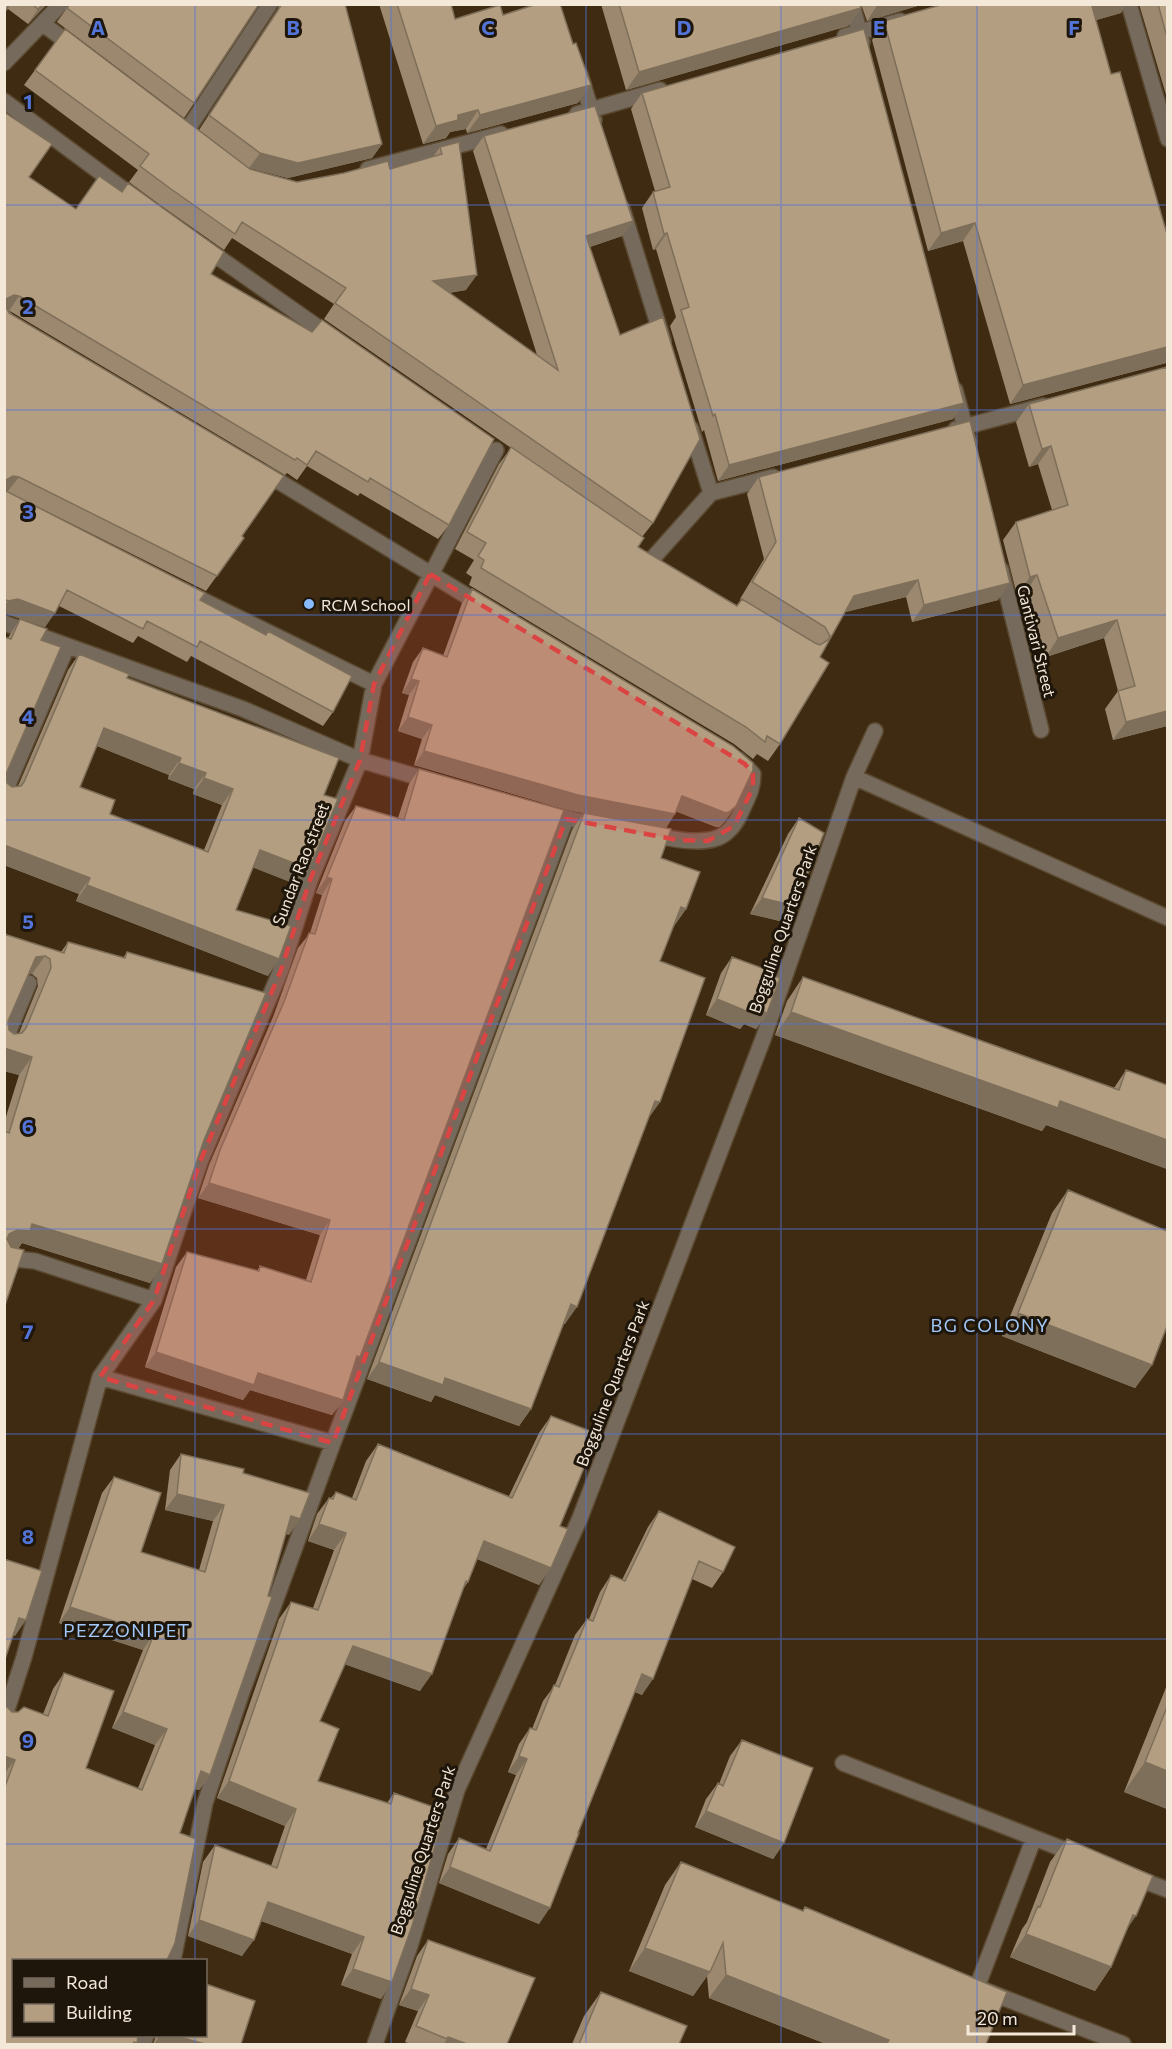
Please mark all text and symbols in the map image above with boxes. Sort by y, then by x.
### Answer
text: A [91,15,105,39]
text: B [286,15,300,39]
text: C [481,15,495,39]
text: D [677,15,691,39]
text: E [873,15,885,39]
text: F [1068,15,1080,39]
text: 1 [23,89,33,113]
text: 2 [22,294,34,318]
text: 3 [22,499,34,523]
street label: Gantivari Street [1014,583,1060,700]
place label: RCM School [321,595,410,614]
marker: RCM School [302,597,316,611]
text: 4 [22,704,34,728]
street label: Sundar Rao street [268,800,332,928]
street label: Bogguline Quarters Park [744,842,820,1016]
text: 5 [22,909,34,933]
text: 6 [22,1114,34,1138]
street label: Bogguline Quarters Park [571,1297,653,1469]
district label: BG COLONY [931,1314,1049,1336]
text: 7 [23,1319,34,1343]
text: 8 [22,1524,34,1548]
district label: PEZZONIPET [63,1619,191,1641]
text: 9 [22,1728,34,1752]
street label: Bogguline Quarters Park [386,1763,458,1937]
legend [12,1959,207,2037]
text: Road [66,1971,108,1993]
scale bar [968,1998,1074,2036]
text: Building [66,2001,132,2023]
text: 20 m [977,2007,1018,2029]

